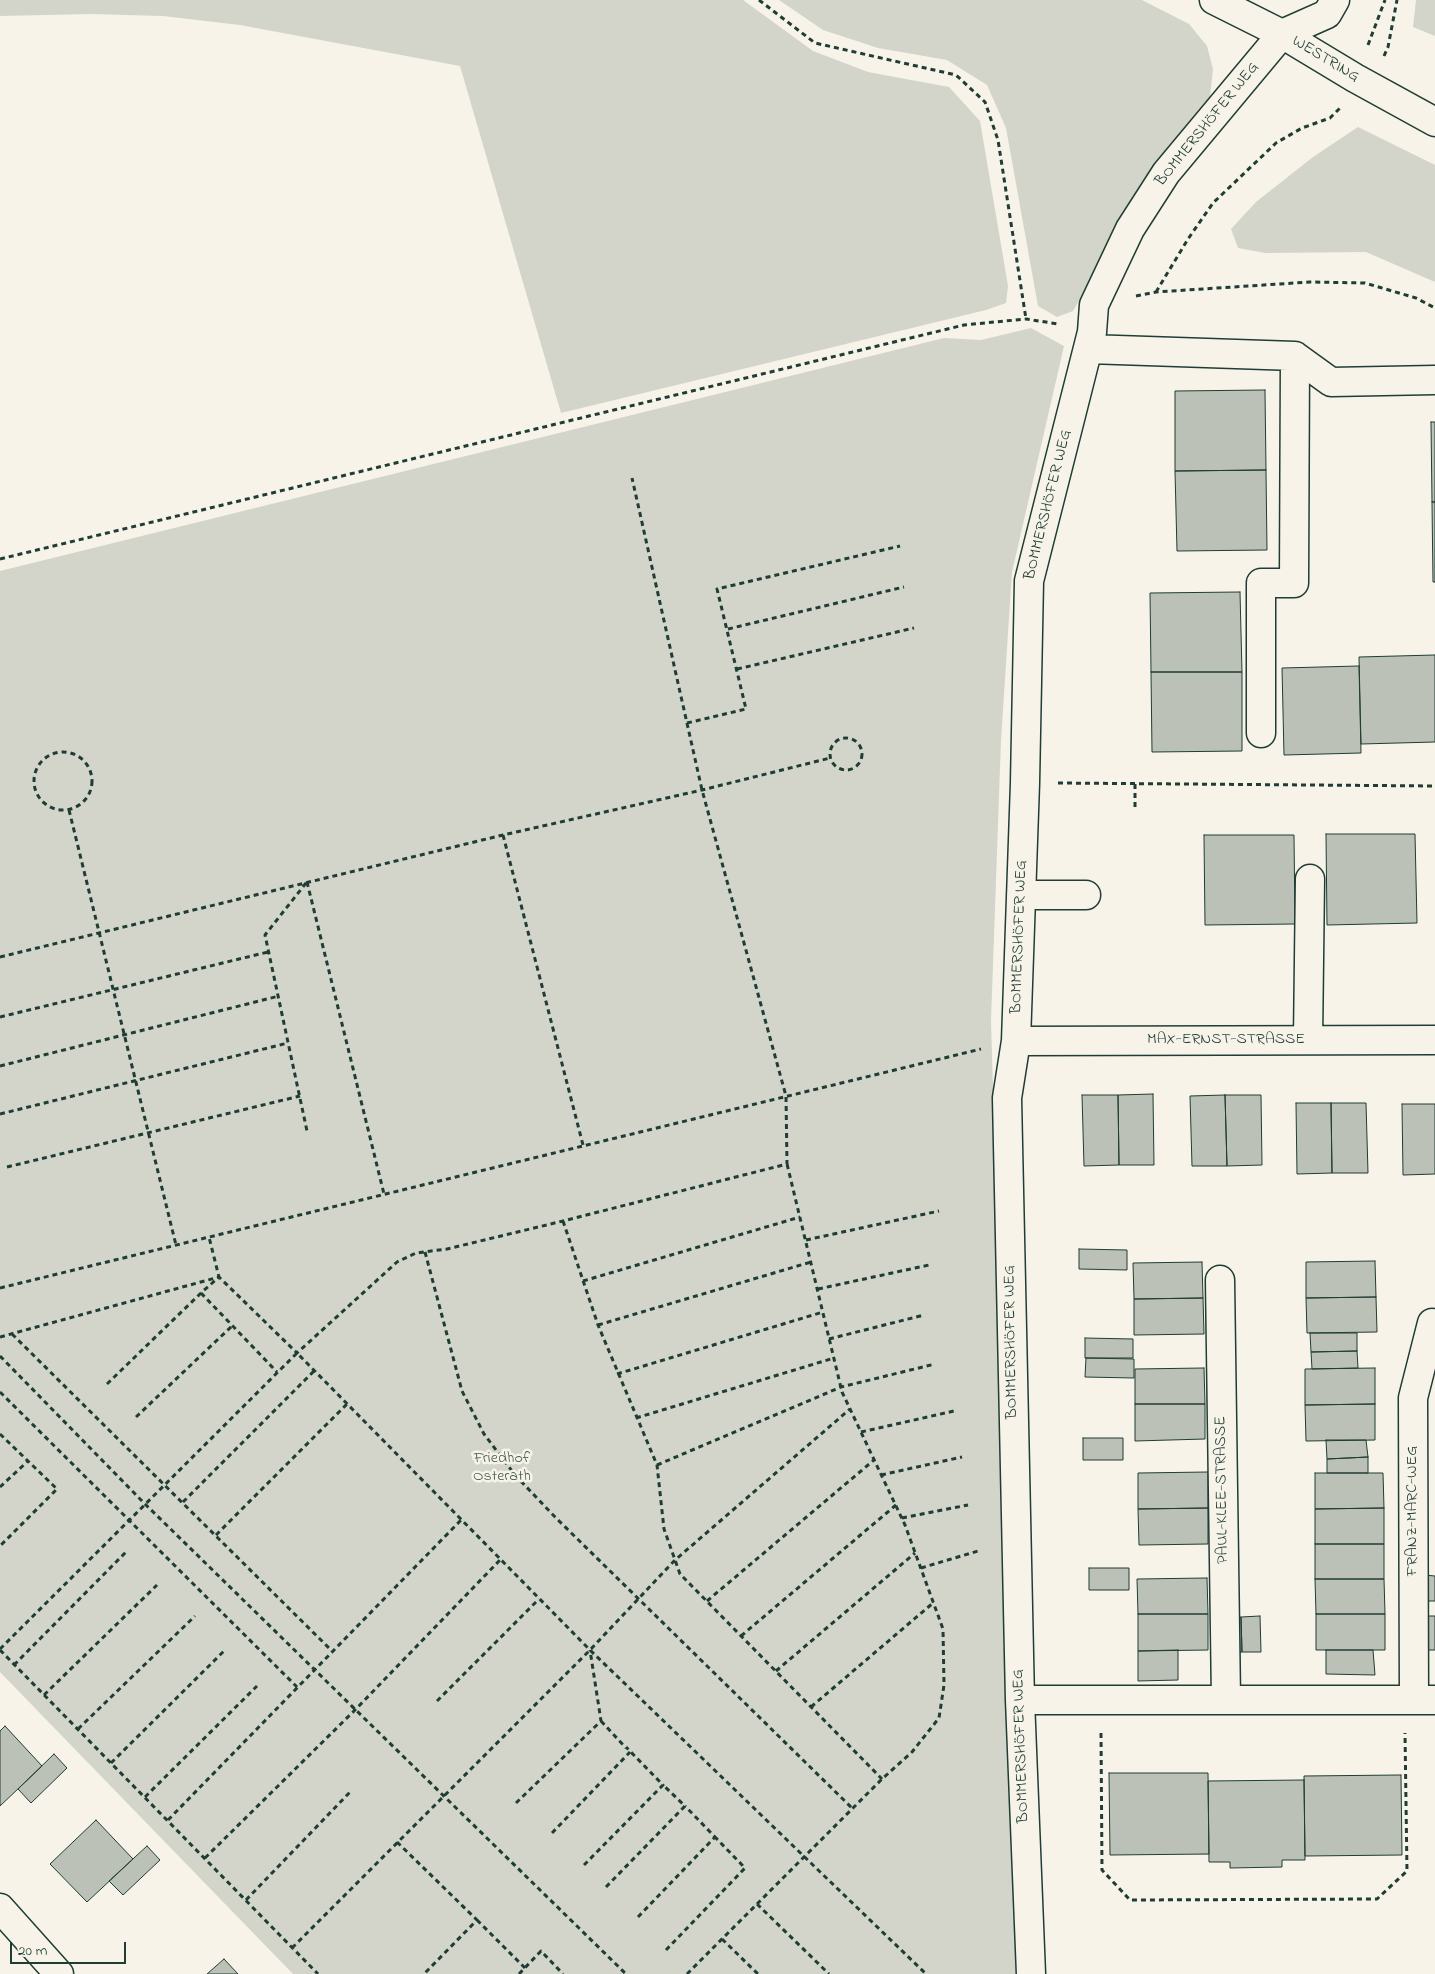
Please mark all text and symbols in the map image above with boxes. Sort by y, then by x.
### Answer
street label: WESTRING [1288,32,1362,88]
street label: BOMMERSHÖFER WEG [1152,59,1264,191]
street label: BOMMERSHÖFER WEG [1021,428,1077,582]
street label: BOMMERSHÖFER WEG [1008,860,1032,1014]
street label: MAX-ERNST-STRASSE [1147,1030,1305,1050]
street label: BOMMERSHÖFER WEG [1001,1265,1023,1419]
street label: PAUL-KLEE-STRASSE [1212,1416,1234,1564]
street label: FRANZ-MARC-WEG [1403,1446,1423,1576]
park label: Friedhof Osterath [473,1449,531,1487]
street label: BOMMERSHÖFER WEG [1010,1669,1034,1823]
scale bar [12,1932,129,1964]
text: 20 m [18,1940,47,1962]

